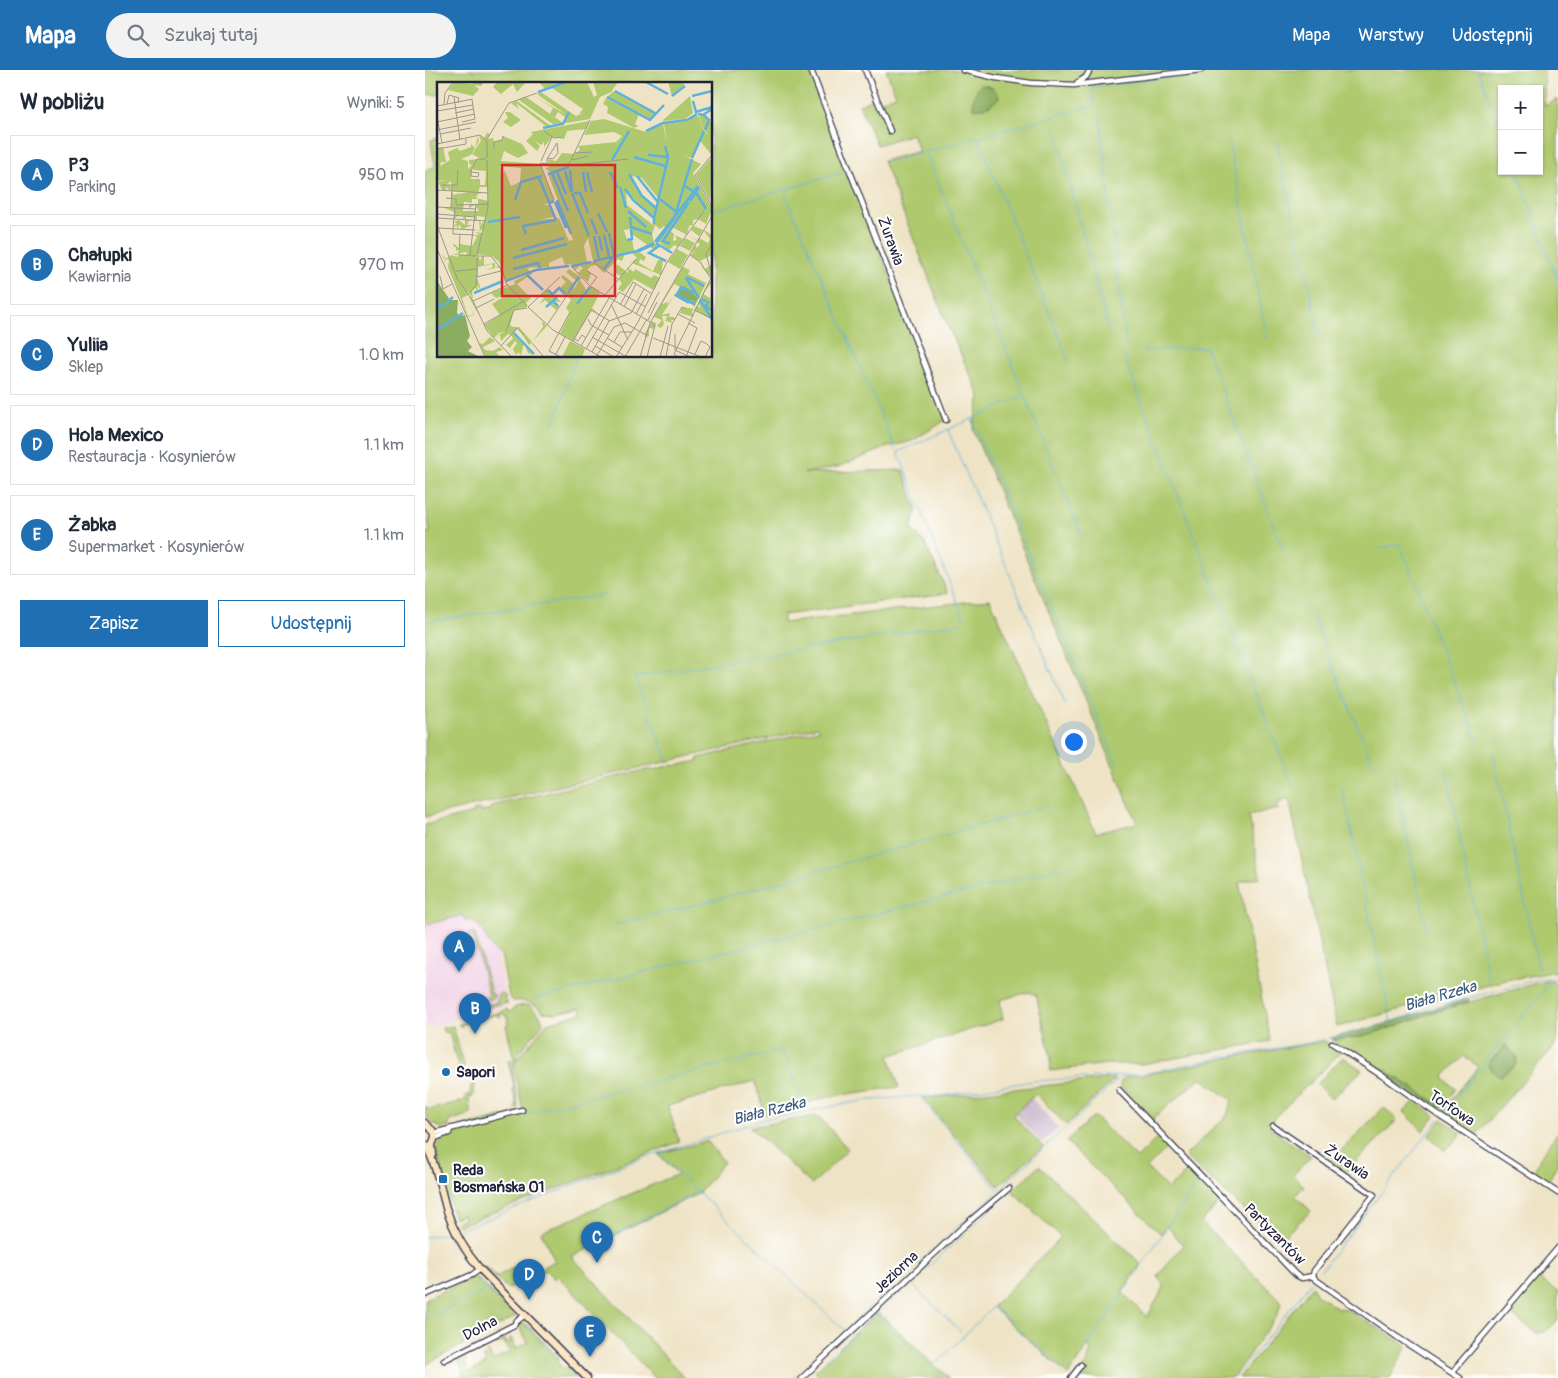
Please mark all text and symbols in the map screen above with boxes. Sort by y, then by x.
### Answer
search box [106,13,456,58]
text: Mapa [25,21,76,50]
icon: search [124,21,152,49]
text: Szukaj tutaj [164,23,258,47]
text: Mapa [1292,24,1330,47]
text: Warstwy [1358,24,1424,47]
text: Udostępnij [1452,24,1533,47]
inset map [437,82,713,358]
map controls [1498,85,1543,175]
button: + [1498,85,1543,130]
text: W pobliżu [20,89,104,116]
text: Wyniki: 5 [347,93,405,113]
button: − [1498,130,1543,175]
text: P3 [68,153,89,177]
text: A [32,165,42,185]
text: 950 m [358,165,404,185]
text: Parking [68,177,116,197]
street label: Żurawia [873,214,908,268]
text: Chałupki [68,243,132,267]
text: B [32,255,42,275]
text: 970 m [359,255,404,275]
text: Kawiarnia [68,267,131,287]
text: Yuliia [68,333,108,357]
text: C [32,345,42,365]
text: 1.0 km [359,345,404,365]
text: Sklep [68,357,103,377]
text: Hola Mexico [68,423,164,447]
text: D [32,435,42,455]
text: 1.1 km [364,435,404,455]
text: Restauracja · Kosynierów [68,447,236,467]
text: Żabka [68,513,116,537]
text: E [33,525,41,545]
text: 1.1 km [364,525,404,545]
text: Supermarket · Kosynierów [68,537,244,557]
button: Zapisz [20,600,208,647]
button: Udostępnij [218,600,405,647]
your location [1061,729,1087,755]
pin: A [443,931,475,972]
water label: Biała Rzeka [1402,976,1480,1016]
pin: B [459,993,491,1034]
place label: Sapori [456,1063,495,1082]
marker: Sapori [440,1066,452,1078]
street label: Torfowa [1425,1086,1478,1131]
water label: Biała Rzeka [731,1092,809,1130]
street label: Żurawia [1321,1140,1373,1184]
place label: Reda Bosmańska 01 [453,1161,545,1197]
marker: Reda Bosmańska 01 [437,1173,449,1185]
street label: Partyzantów [1240,1200,1309,1269]
pin: C [581,1222,613,1263]
street label: Jeziorna [870,1247,923,1298]
pin: D [513,1259,545,1300]
street label: Dolna [460,1312,501,1345]
pin: E [574,1316,606,1357]

